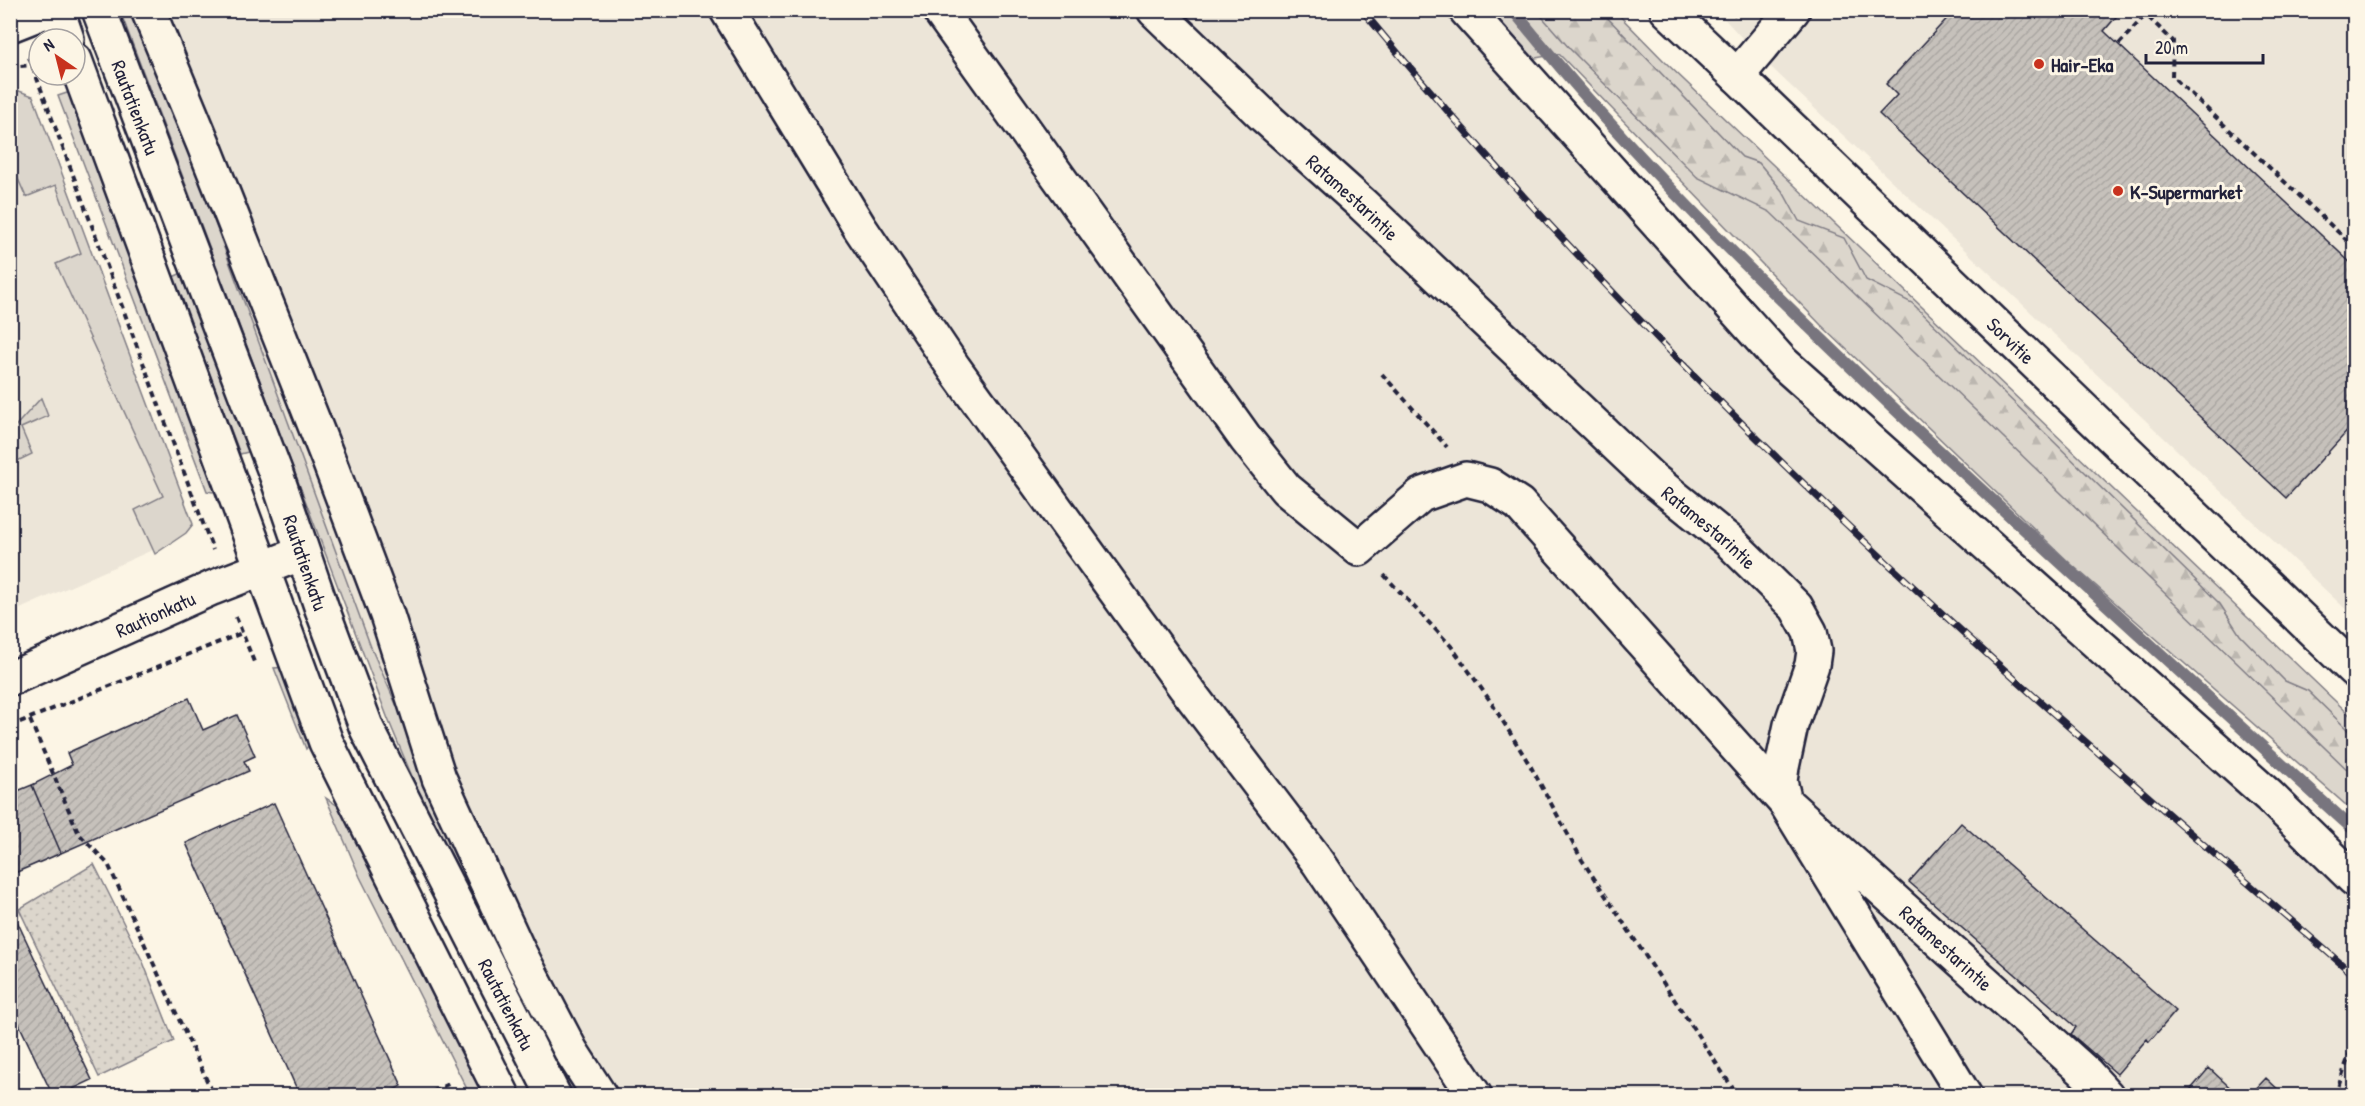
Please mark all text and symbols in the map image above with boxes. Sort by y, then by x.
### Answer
north arrow [27,27,87,87]
scale bar [2146,27,2263,65]
text: N [39,33,59,56]
text: 20 m [2155,35,2188,60]
place label: Hair-Eka [2051,51,2114,78]
street label: Rautatienkatu [106,56,166,158]
marker: Hair-Eka [2032,57,2046,71]
street label: Ratamestarintie [1301,147,1405,246]
place label: K-Supermarket [2130,178,2243,206]
marker: K-Supermarket [2111,184,2125,198]
street label: Sorvitie [1982,311,2041,370]
street label: Ratamestarintie [1657,479,1763,575]
street label: Rautatienkatu [277,511,335,614]
street label: Rautionkatu [111,584,199,643]
street label: Ratamestarintie [1894,899,1999,996]
street label: Rautatienkatu [473,954,542,1054]

